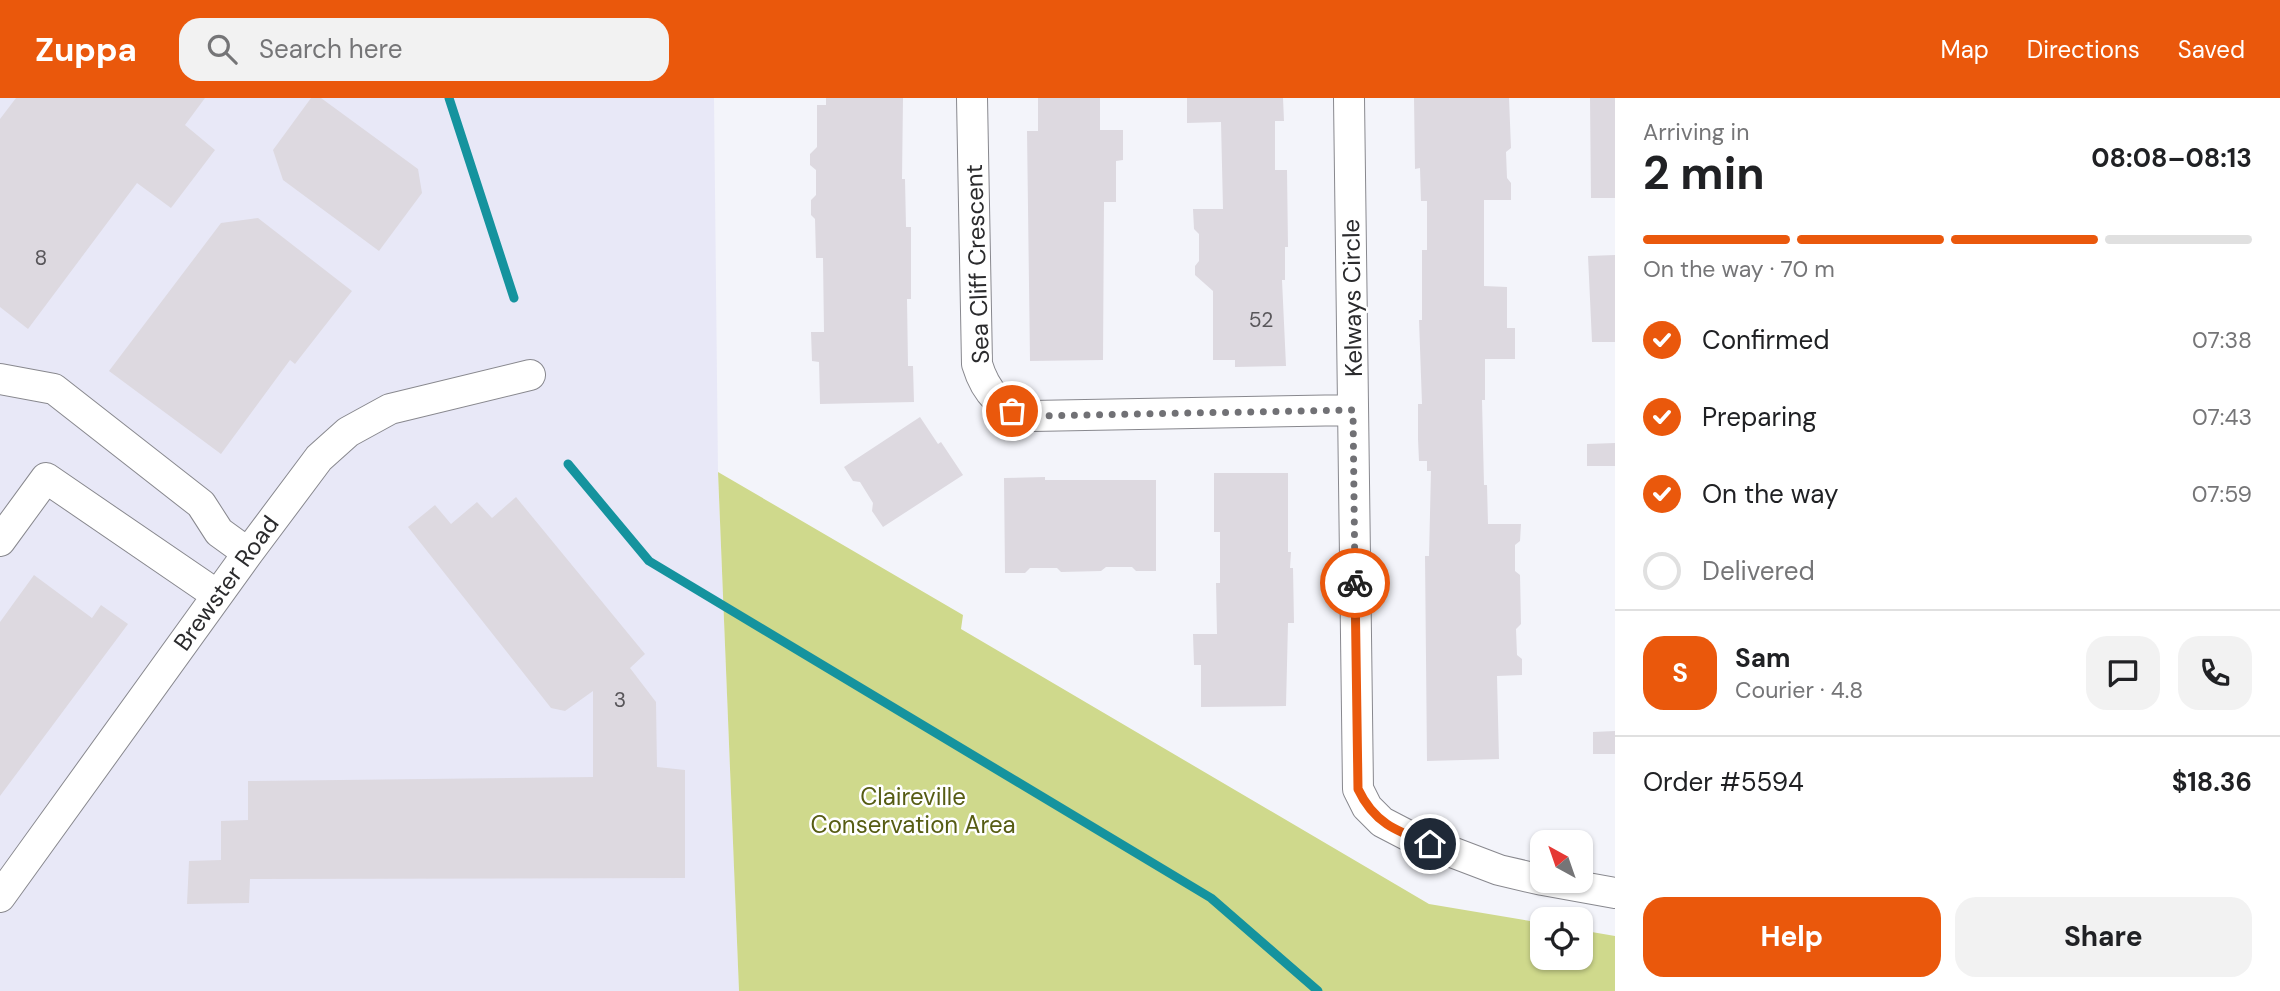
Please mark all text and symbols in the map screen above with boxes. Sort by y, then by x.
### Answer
search box [179,18,669,81]
text: Zuppa [35,28,137,71]
icon: search [203,30,241,68]
text: Search here [259,32,402,66]
text: Map [1941,34,1989,65]
text: Directions [2027,34,2140,65]
text: Saved [2178,34,2245,65]
text: Arriving in [1643,117,1749,147]
text: 08:08–08:13 [2091,141,2252,175]
text: 2 min [1643,143,1765,203]
street label: Sea Cliff Crescent [958,164,996,364]
street label: Kelways Circle [1335,219,1369,377]
house number: 8 [35,244,47,272]
text: On the way · 70 m [1643,254,1835,284]
house number: 52 [1249,306,1273,334]
icon: check [1643,321,1681,359]
text: Confirmed [1702,323,1829,357]
text: 07:38 [2192,325,2252,355]
pin [982,381,1042,441]
icon: bag [993,392,1031,430]
icon: check [1643,398,1681,436]
text: Preparing [1702,400,1817,434]
text: 07:43 [2192,402,2252,432]
icon: check [1643,475,1681,513]
text: On the way [1702,477,1838,511]
text: 07:59 [2192,479,2252,509]
street label: Brewster Road [167,509,285,657]
courier [1320,548,1390,618]
text: Delivered [1702,554,1815,588]
icon: bike [1336,564,1374,602]
button: chat [2086,636,2160,710]
button: phone [2178,636,2252,710]
text: Sam [1735,641,1790,675]
text: S [1672,656,1688,690]
text: Courier · 4.8 [1735,675,1863,705]
house number: 3 [614,686,626,714]
text: Order #5594 [1643,765,1804,799]
text: $18.36 [2172,765,2252,799]
park label: Claireville Conservation Area [810,781,1016,840]
pin [1400,814,1460,874]
icon: home [1411,825,1449,863]
north arrow [1530,830,1592,892]
map controls [1530,830,1593,970]
button: Help [1643,897,1941,977]
button: Share [1955,897,2252,977]
button: locate [1530,907,1593,970]

